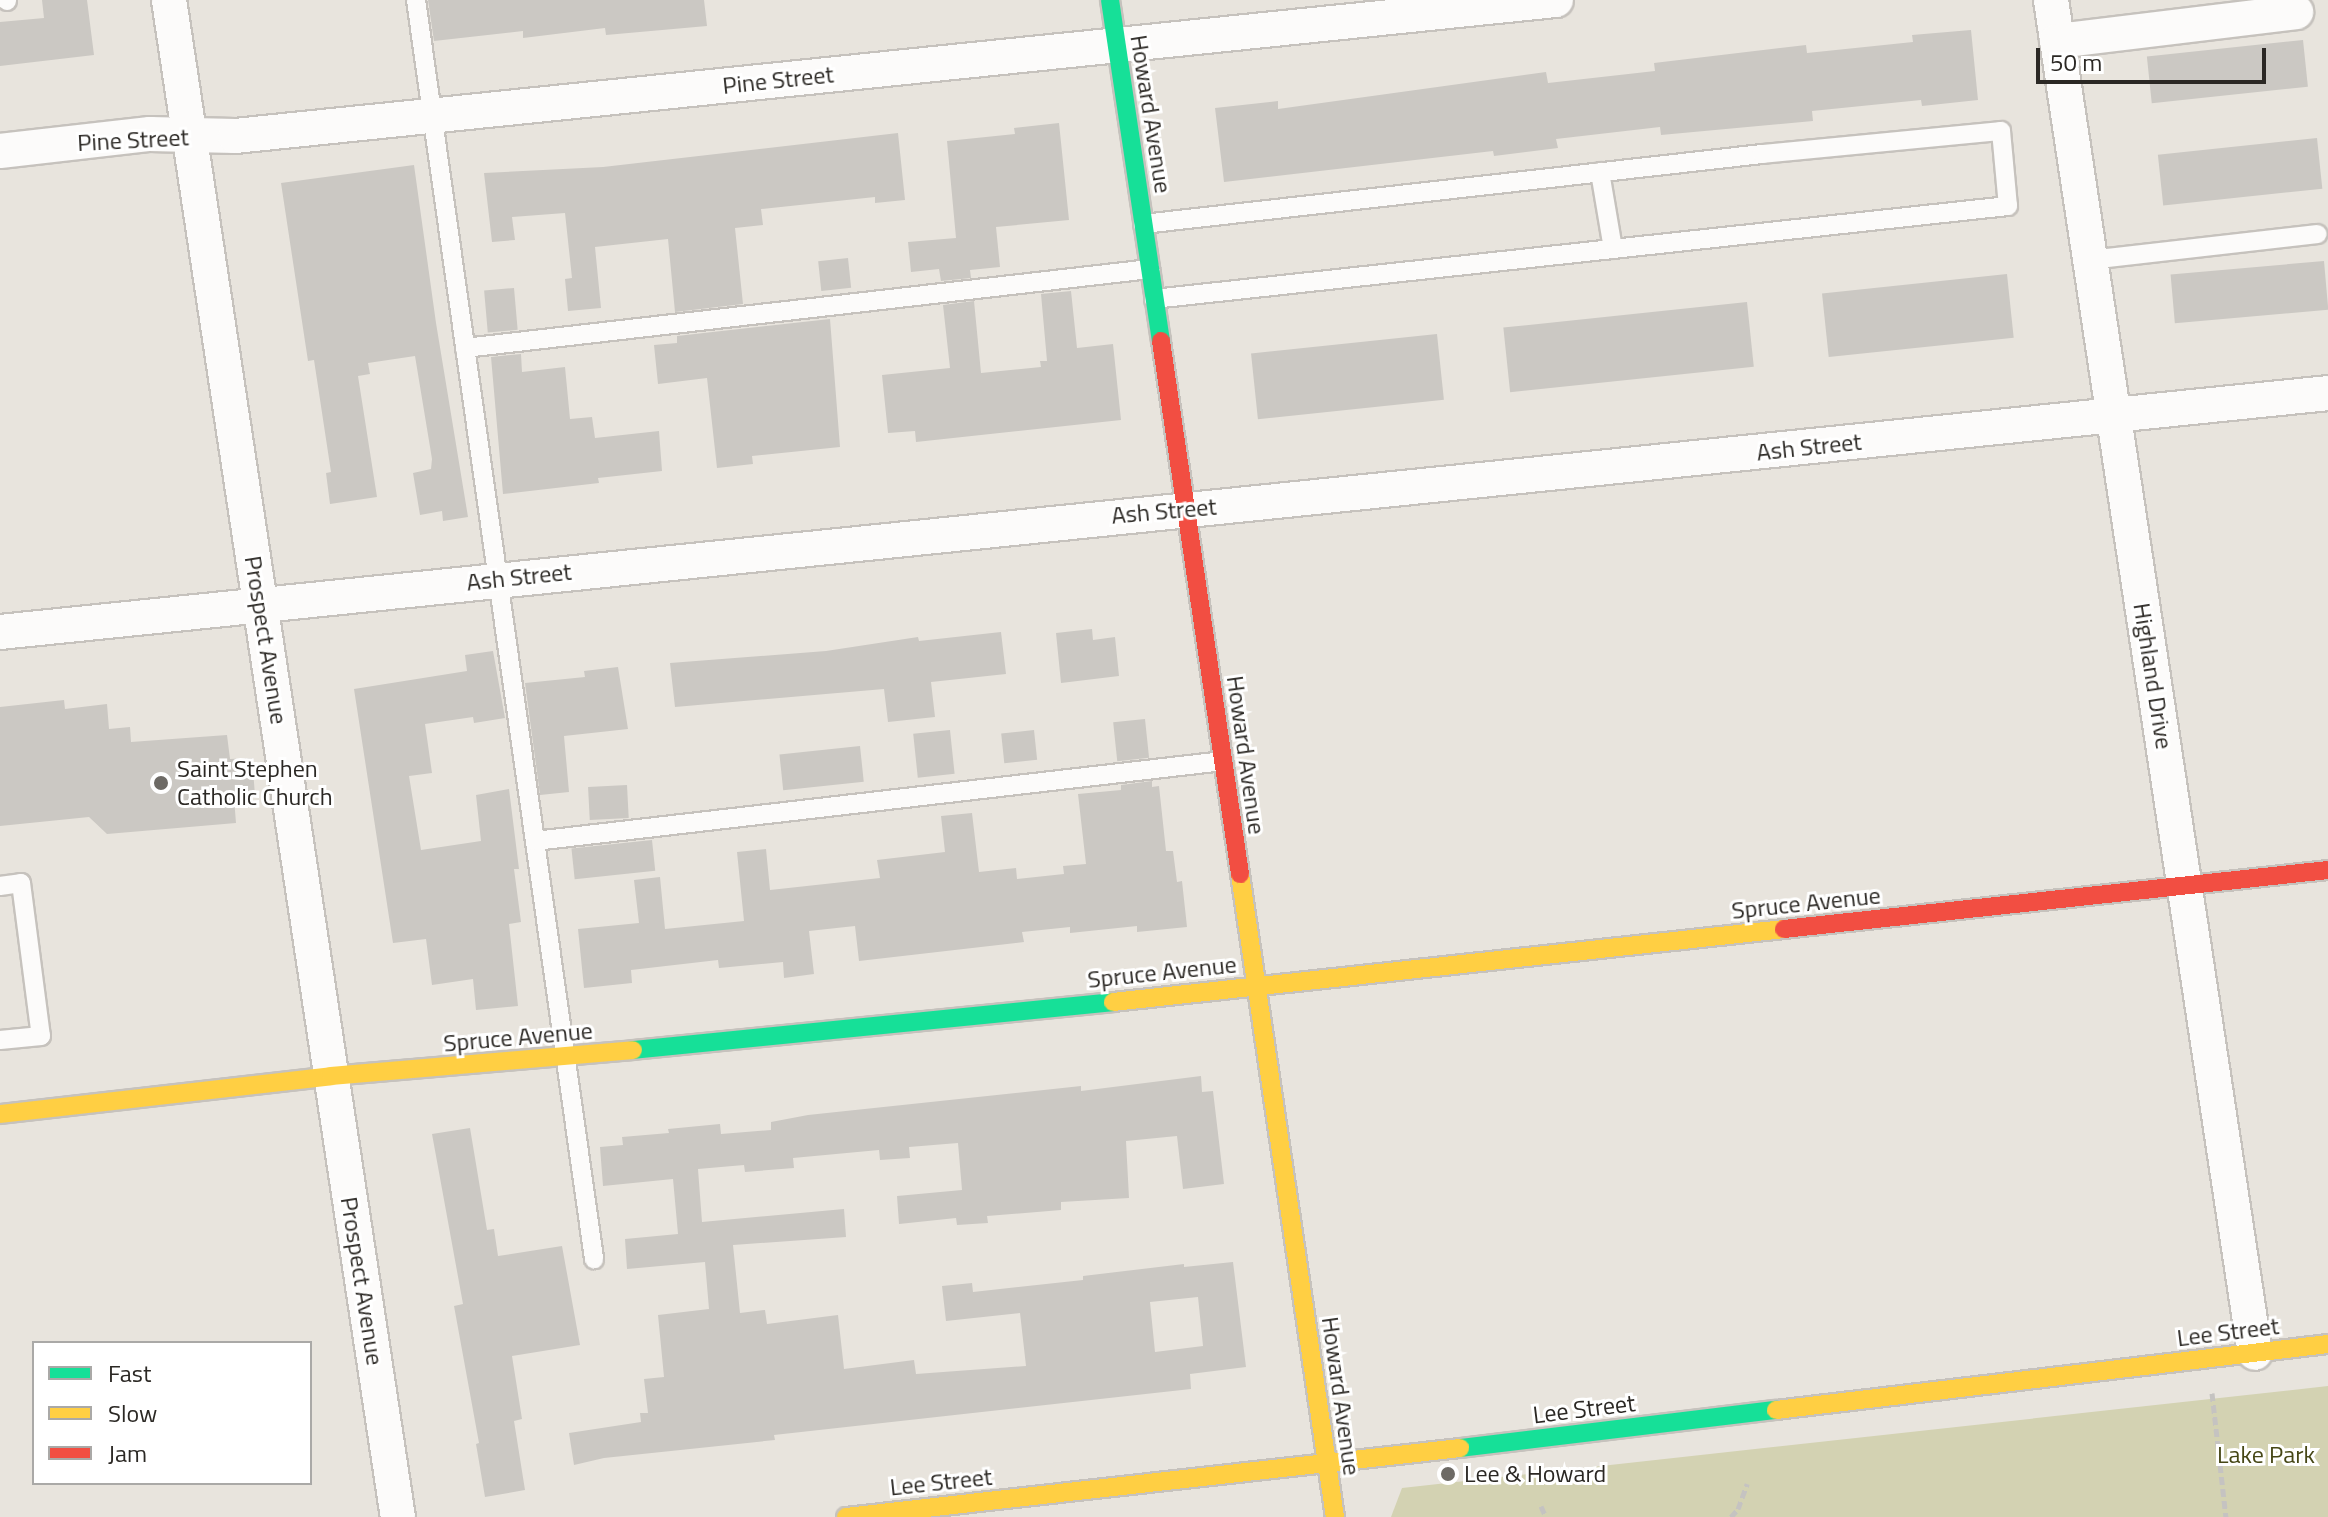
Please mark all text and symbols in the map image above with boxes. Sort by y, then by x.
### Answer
scale bar [2040,32,2270,82]
street label: Howard Avenue [1124,33,1178,195]
text: 50 m [2050,44,2102,80]
street label: Pine Street [721,60,835,100]
street label: Pine Street [76,123,190,157]
street label: Ash Street [1755,427,1863,467]
street label: Ash Street [1110,492,1218,530]
street label: Prospect Avenue [238,554,294,726]
street label: Ash Street [465,557,573,597]
street label: Highland Drive [2127,601,2179,751]
street label: Howard Avenue [1221,674,1271,836]
place label: Saint Stephen Catholic Church [177,755,333,811]
marker: Saint Stephen Catholic Church [152,774,170,792]
street label: Spruce Avenue [1730,881,1882,925]
street label: Spruce Avenue [1086,950,1238,994]
street label: Spruce Avenue [442,1016,594,1058]
street label: Prospect Avenue [334,1195,390,1367]
street label: Lee Street [2175,1311,2281,1353]
street label: Howard Avenue [1316,1315,1366,1477]
legend [32,1341,312,1485]
text: Fast [108,1355,151,1391]
street label: Lee Street [1531,1388,1637,1430]
text: Slow [108,1395,157,1431]
text: Jam [108,1435,147,1471]
park label: Lake Park [2217,1441,2315,1469]
place label: Lee & Howard [1464,1460,1606,1488]
street label: Lee Street [888,1462,994,1502]
marker: Lee & Howard [1439,1465,1457,1483]

